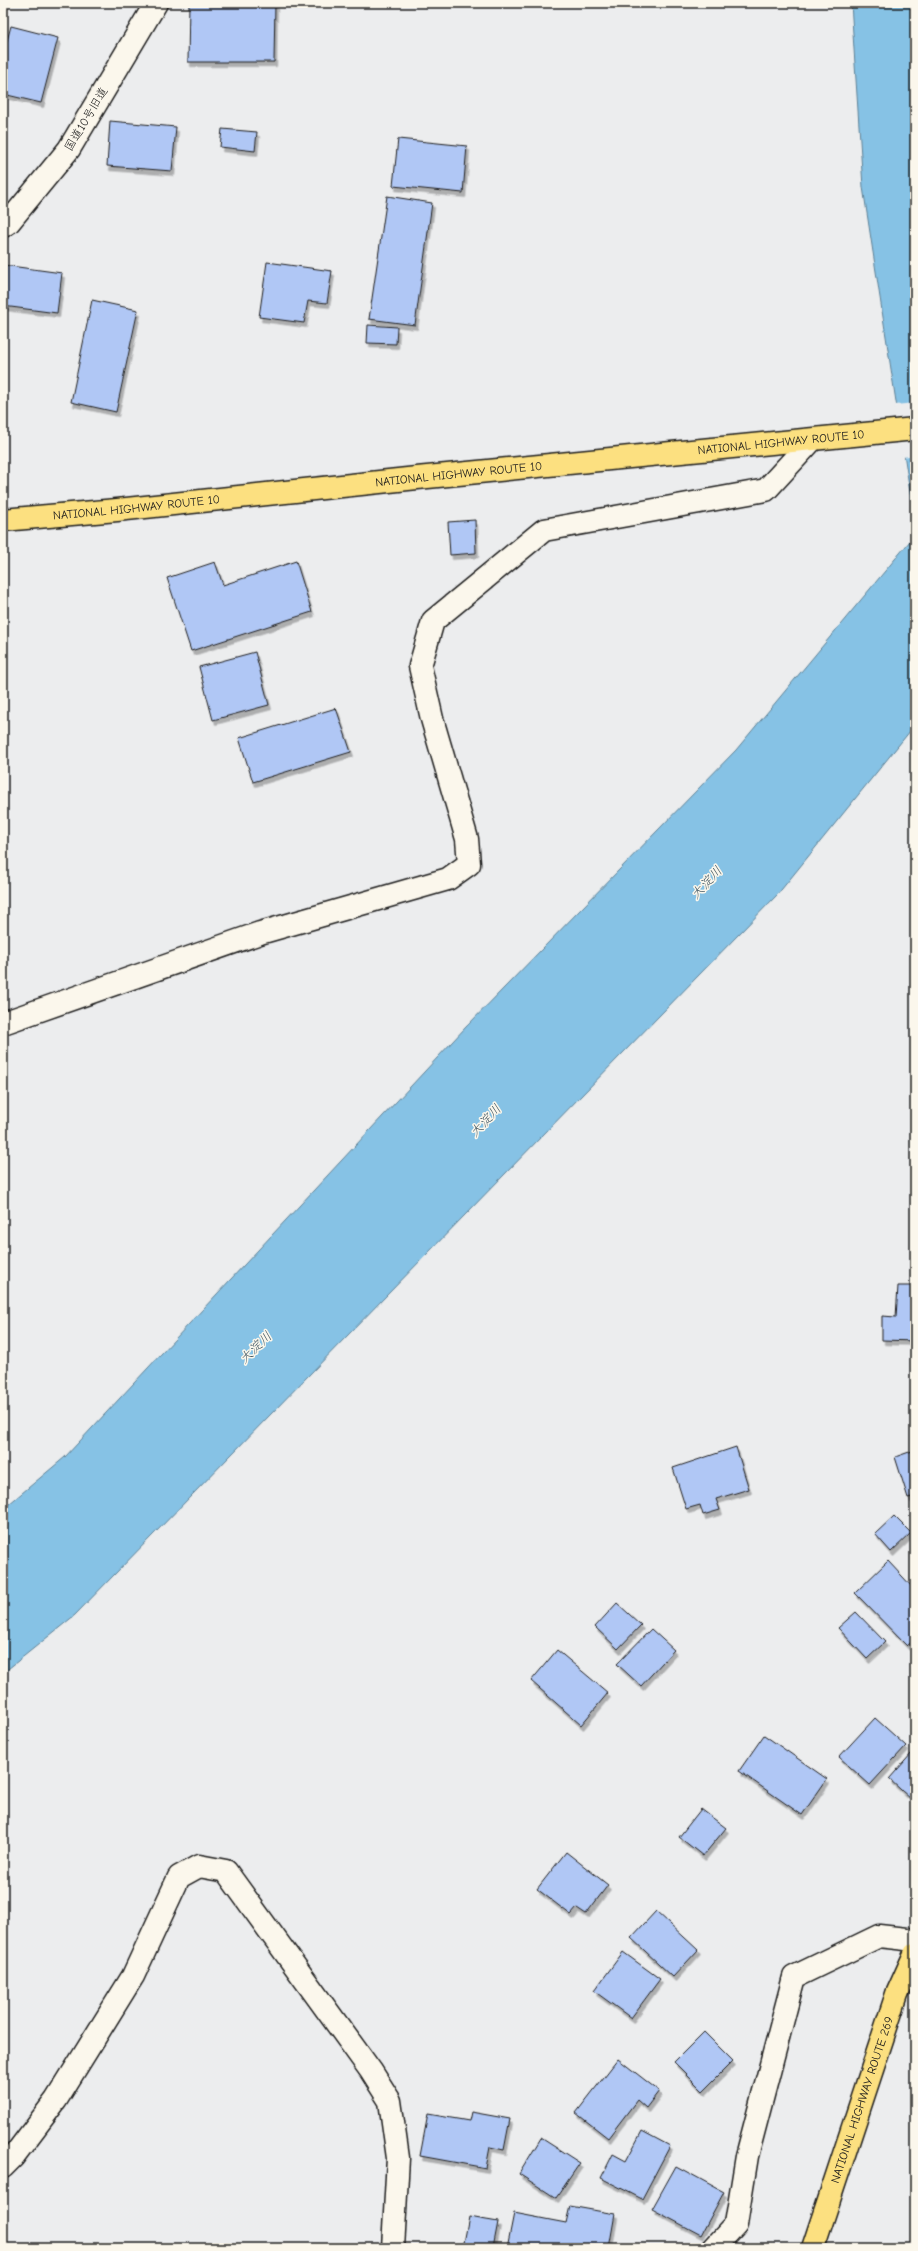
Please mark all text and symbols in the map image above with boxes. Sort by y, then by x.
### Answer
street label: 国道10号旧道 [61,85,111,153]
street label: NATIONAL HIGHWAY ROUTE 10 [697,427,865,457]
street label: NATIONAL HIGHWAY ROUTE 10 [375,459,543,489]
street label: NATIONAL HIGHWAY ROUTE 10 [52,492,221,523]
water label: 大淀川 [688,863,725,902]
water label: 大淀川 [467,1101,504,1140]
water label: 大淀川 [236,1328,275,1366]
street label: NATIONAL HIGHWAY ROUTE 269 [828,2015,896,2185]

